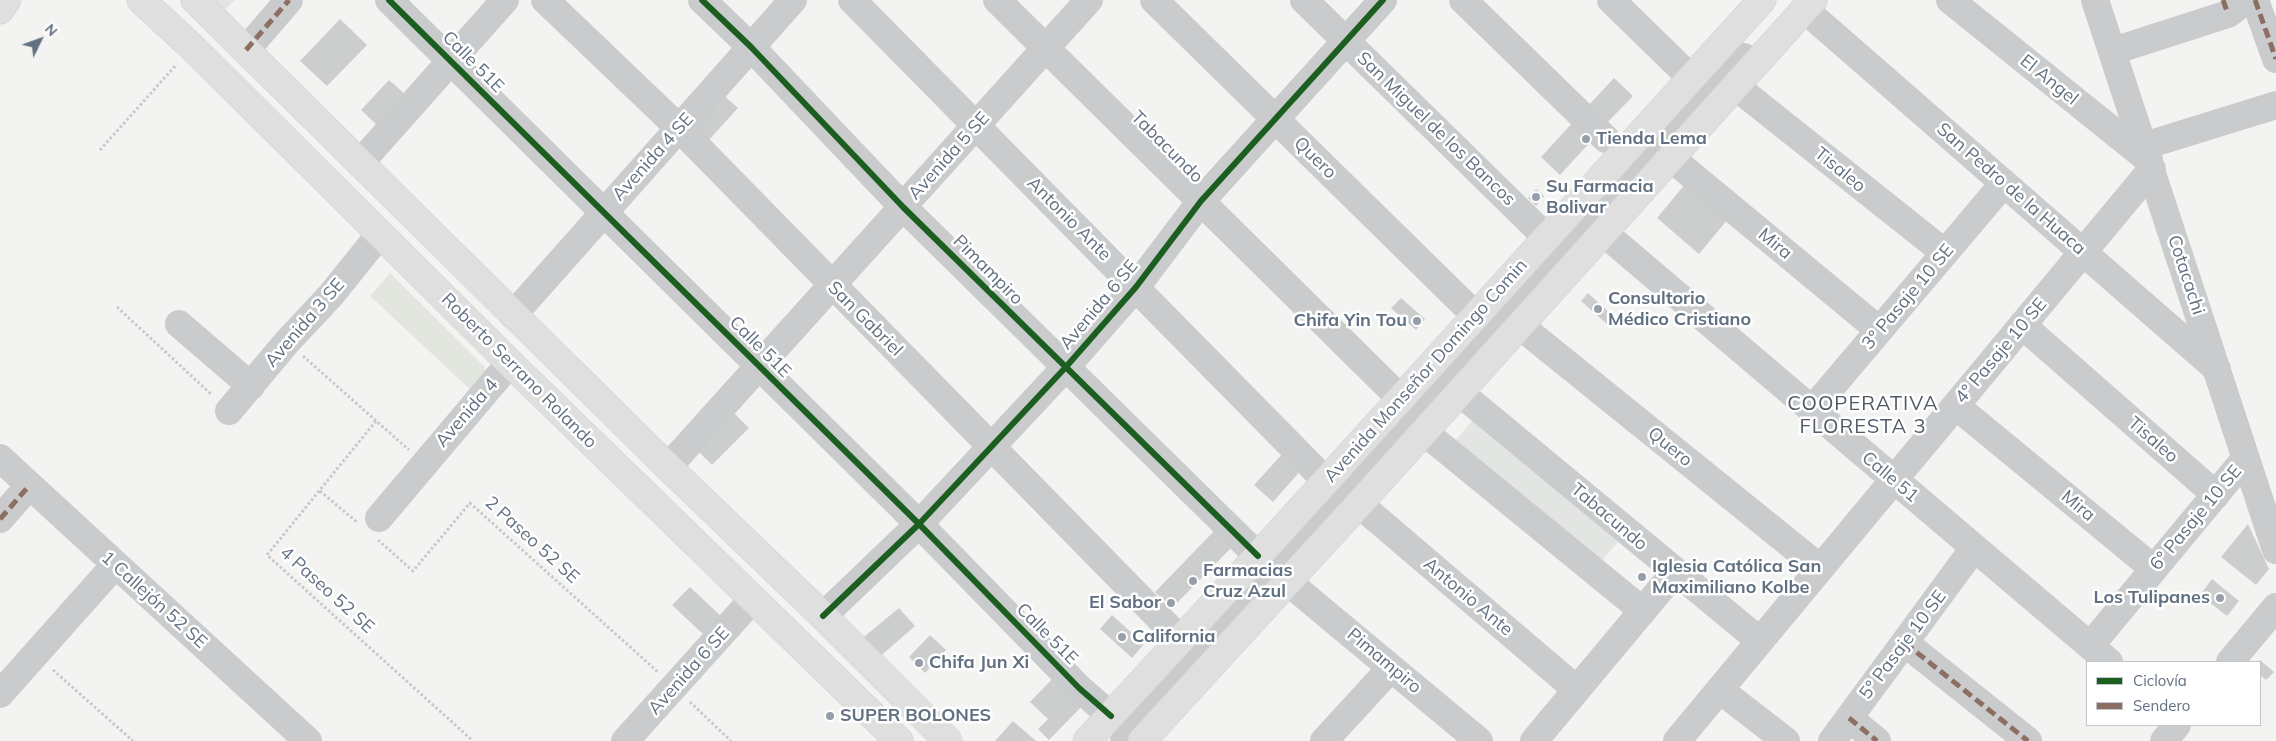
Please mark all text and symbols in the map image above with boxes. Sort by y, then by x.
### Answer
north arrow [15,15,65,65]
text: N [41,20,61,40]
street label: Calle 51E [438,27,508,97]
street label: San Miguel de los Bancos [1352,48,1520,210]
street label: El Angel [2016,50,2082,110]
street label: Tabacundo [1127,107,1207,187]
street label: Avenida 5 SE [904,108,994,204]
street label: Avenida 4 SE [608,109,698,205]
street label: San Pedro de la Huaca [1932,118,2090,260]
place label: Tienda Lema [1596,128,1707,150]
street label: Quero [1289,133,1341,183]
marker: Tienda Lema [1580,133,1592,145]
street label: Tisaleo [1810,143,1870,197]
street label: Antonio Ante [1023,173,1115,265]
place label: Su Farmacia Bolivar [1546,176,1654,218]
marker: Su Farmacia Bolivar [1530,191,1542,203]
street label: Mira [1754,224,1796,264]
street label: Pimampiro [948,230,1028,310]
street label: Cotacachi [2163,233,2209,317]
street label: 3° Pasaje 10 SE [1858,240,1958,354]
street label: Avenida Monseñor Domingo Comin [1320,255,1532,487]
street label: Avenida 6 SE [1055,256,1143,354]
street label: Avenida 3 SE [261,274,349,372]
street label: San Gabriel [823,277,907,361]
place label: Consultorio Médico Cristiano [1608,288,1751,330]
street label: Roberto Serrano Rolando [437,289,601,453]
street label: 4° Pasaje 10 SE [1951,294,2051,408]
marker: Consultorio Médico Cristiano [1592,303,1604,315]
place label: Chifa Yin Tou [1294,310,1407,332]
street label: Calle 51E [725,312,795,382]
marker: Chifa Yin Tou [1411,315,1423,327]
street label: Avenida 4 [431,374,503,452]
district label: COOPERATIVA FLORESTA 3 [1786,392,1940,439]
street label: Tisaleo [2124,412,2182,468]
street label: Quero [1643,423,1697,471]
street label: Calle 51 [1857,447,1923,507]
street label: 6° Pasaje 10 SE [2146,461,2246,575]
street label: Tabacundo [1567,479,1651,555]
street label: Mira [2057,486,2099,526]
street label: 2 Paseo 52 SE [480,492,584,588]
street label: 4 Paseo 52 SE [275,542,379,638]
street label: 1 Callejón 52 SE [97,547,211,653]
street label: Antonio Ante [1419,553,1517,641]
place label: Iglesia Católica San Maximiliano Kolbe [1652,556,1821,598]
place label: Farmacias Cruz Azul [1203,560,1292,602]
marker: Iglesia Católica San Maximiliano Kolbe [1636,571,1648,583]
marker: Farmacias Cruz Azul [1187,575,1199,587]
street label: 5° Pasaje 10 SE [1855,586,1951,704]
place label: Los Tulipanes [2093,587,2210,609]
place label: El Sabor [1089,592,1161,614]
marker: Los Tulipanes [2214,592,2226,604]
marker: El Sabor [1165,597,1177,609]
street label: Calle 51E [1012,599,1082,669]
street label: Avenida 6 SE [644,623,734,719]
street label: Pimampiro [1343,624,1425,698]
place label: California [1132,626,1215,648]
marker: California [1116,631,1128,643]
place label: Chifa Jun Xi [929,652,1029,674]
marker: Chifa Jun Xi [913,657,925,669]
legend [2086,661,2261,726]
text: Ciclovía [2133,671,2187,690]
text: Sendero [2133,696,2190,715]
place label: SUPER BOLONES [840,705,991,727]
marker: SUPER BOLONES [824,710,836,722]

